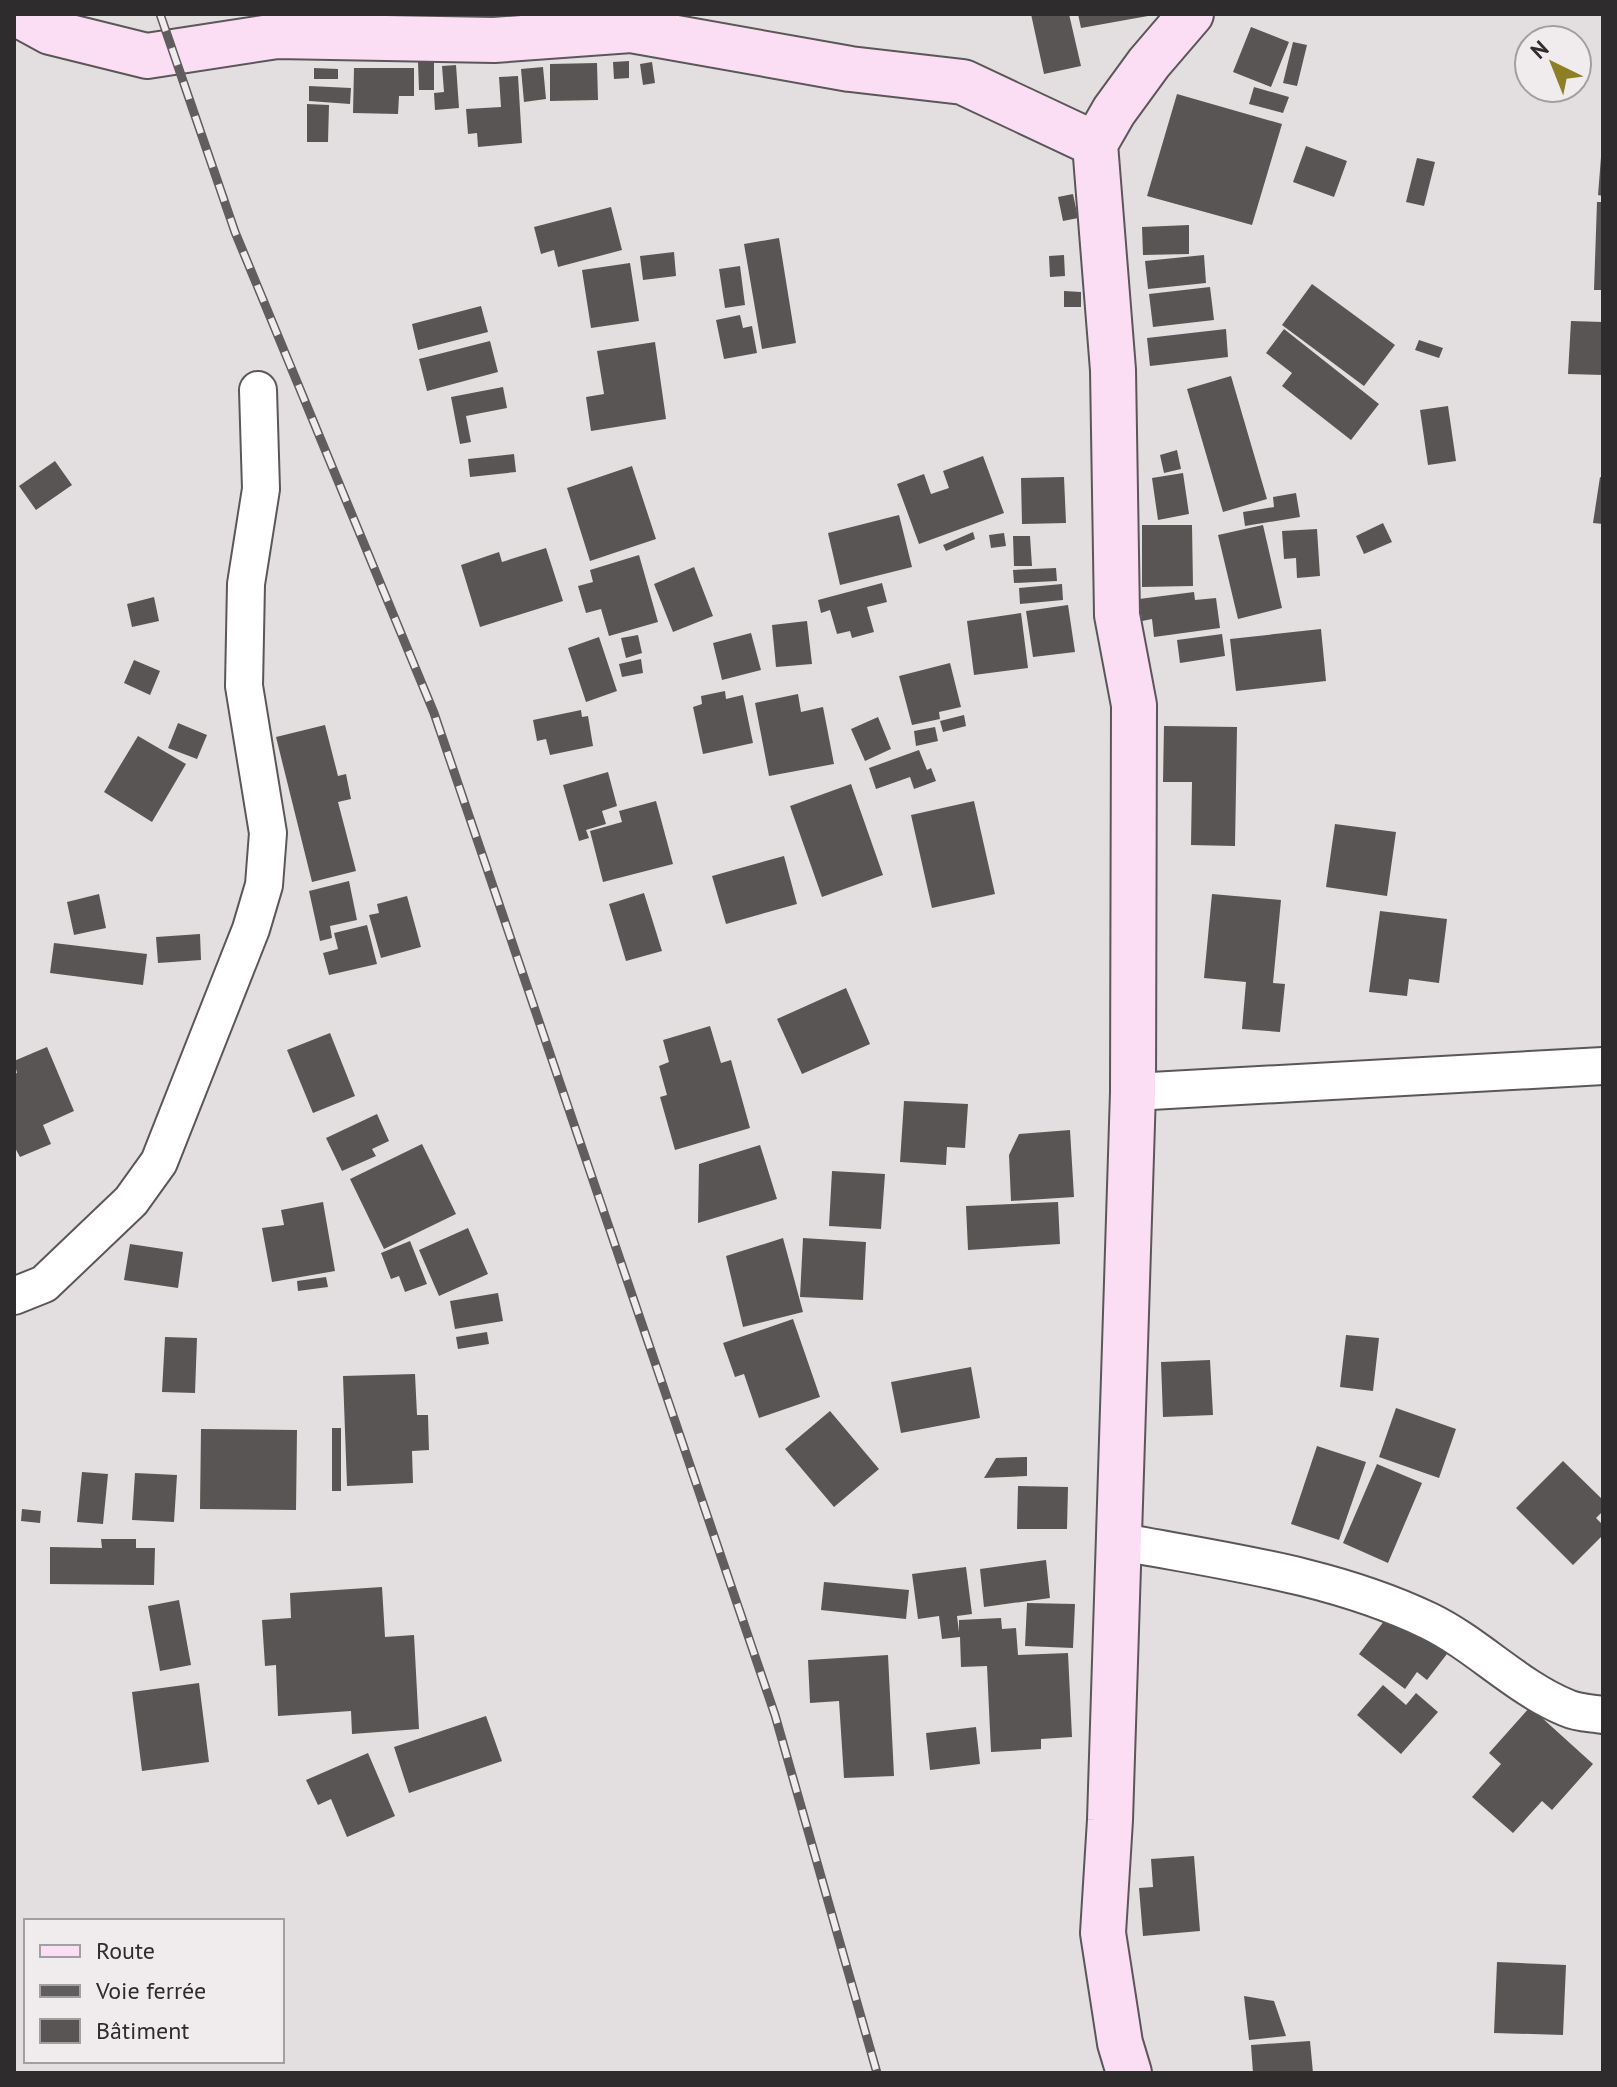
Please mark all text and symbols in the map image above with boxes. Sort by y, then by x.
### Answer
north arrow [1513,24,1593,104]
text: N [1525,34,1554,65]
legend [24,1919,284,2063]
text: Route [96,1935,155,1966]
text: Voie ferrée [95,1975,206,2006]
text: Bâtiment [96,2015,189,2046]

